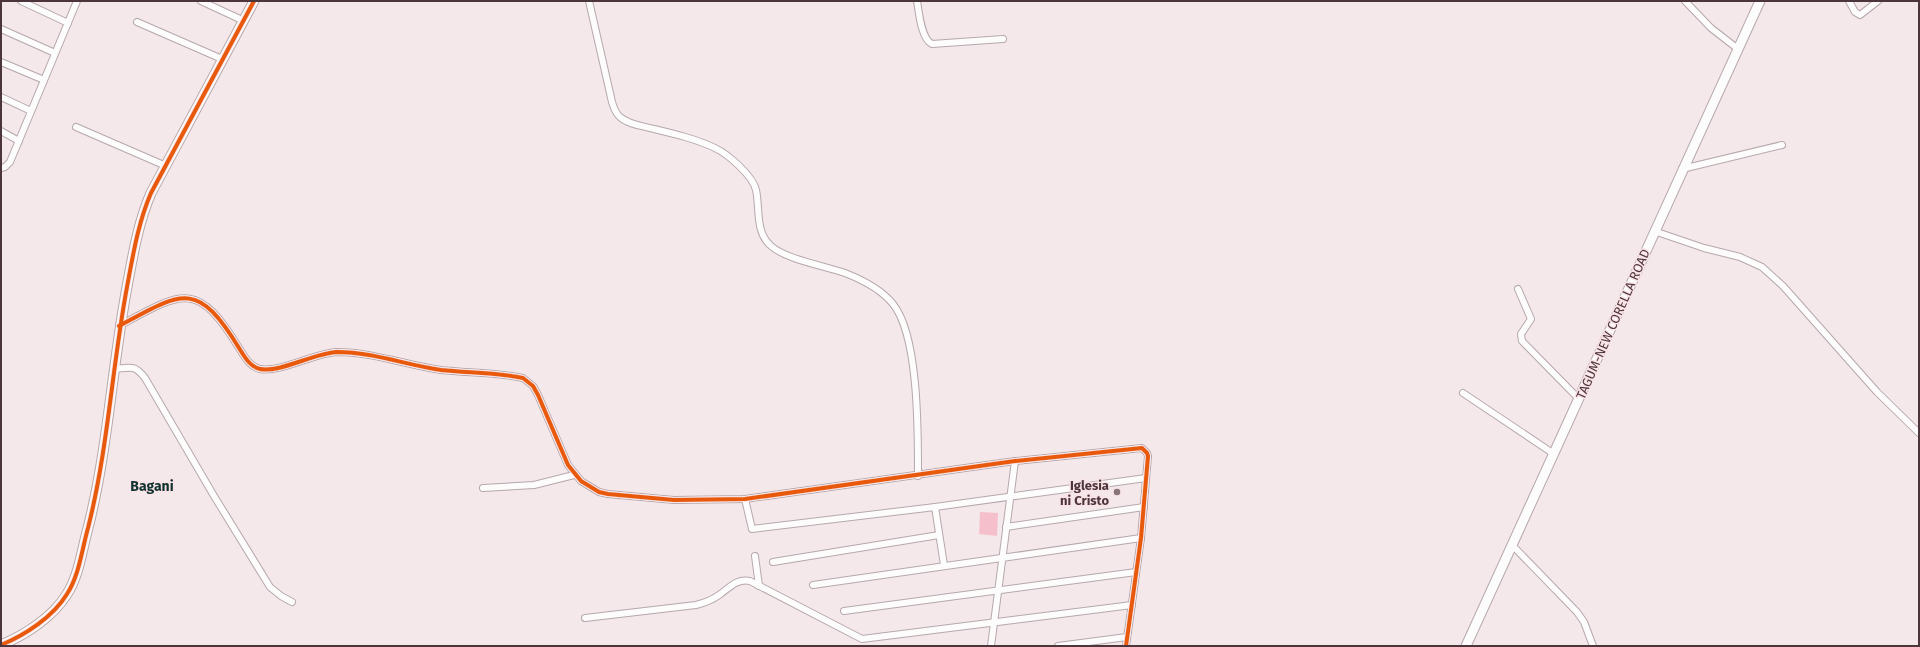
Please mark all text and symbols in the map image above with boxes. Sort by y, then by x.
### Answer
street label: TAGUM-NEW CORELLA ROAD [1573,247,1653,401]
district label: Bagani [130,478,174,495]
place label: Iglesia ni Cristo [1060,478,1109,508]
marker: Iglesia ni Cristo [1112,487,1122,497]

